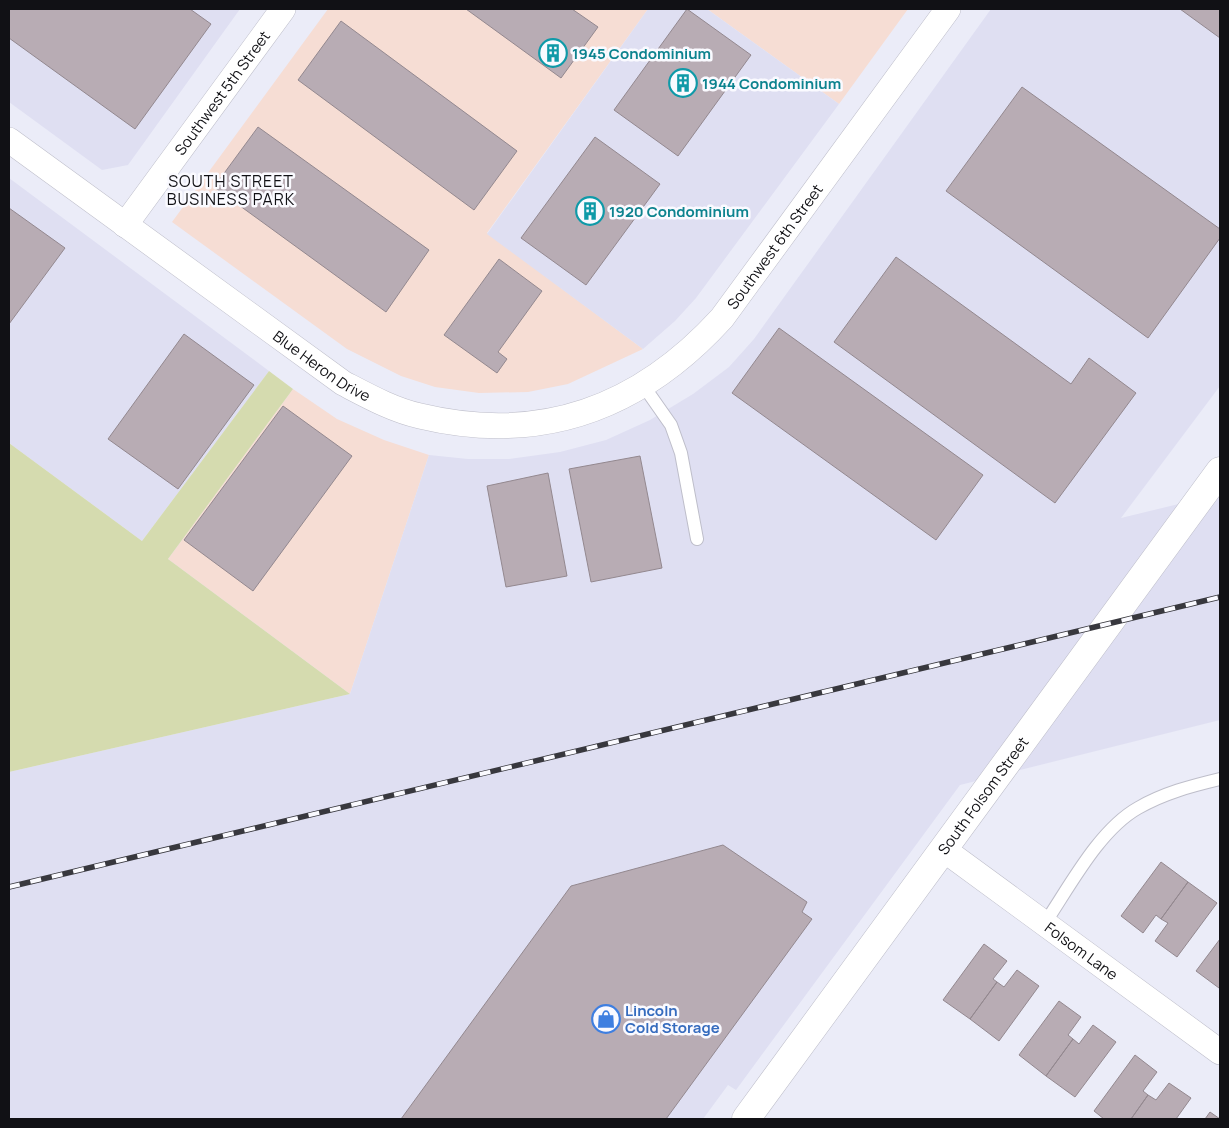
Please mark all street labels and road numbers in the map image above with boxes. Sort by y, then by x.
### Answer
street label: Southwest 5th Street [169,26,274,159]
street label: Southwest 6th Street [722,179,827,313]
street label: Blue Heron Drive [269,325,374,406]
street label: South Folsom Street [933,732,1033,859]
street label: Folsom Lane [1041,917,1123,985]

